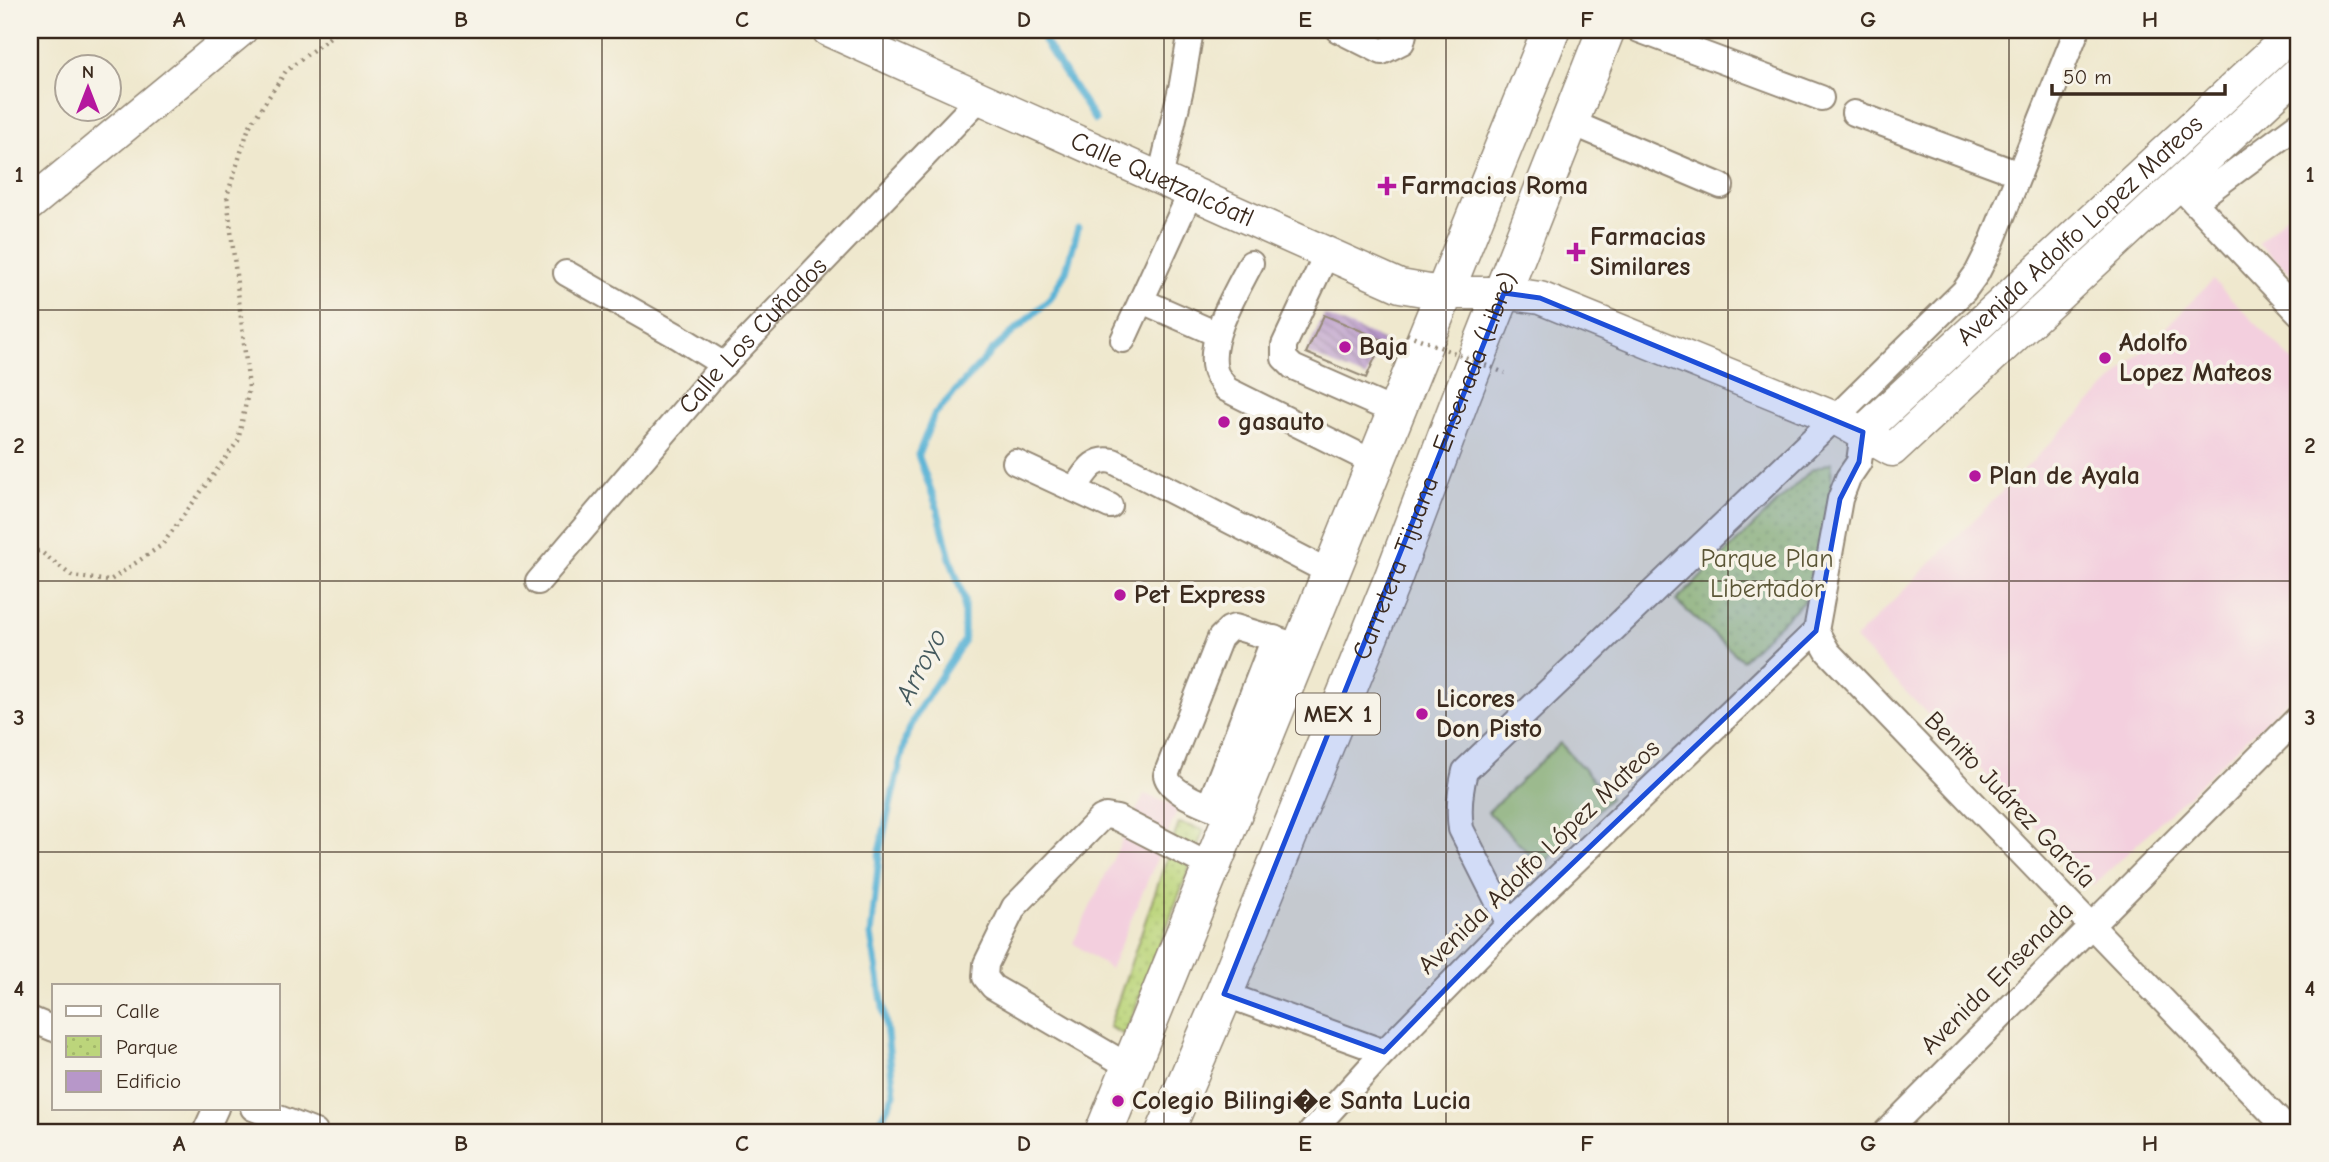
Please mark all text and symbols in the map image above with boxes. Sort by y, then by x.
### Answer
text: A [173,6,186,33]
text: B [454,6,468,33]
text: C [735,6,749,33]
text: D [1017,6,1031,33]
text: E [1298,6,1312,33]
text: F [1580,6,1594,33]
text: G [1860,6,1876,33]
text: H [2142,6,2158,33]
north arrow [52,52,122,122]
scale bar [2052,52,2226,96]
text: N [82,61,94,83]
text: 50 m [2063,65,2112,89]
street label: Avenida Adolfo Lopez Mateos [1951,109,2209,352]
street label: Calle Quetzalcóatl [1066,126,1258,234]
text: 1 [14,161,24,188]
text: 1 [2305,161,2315,188]
place label: Farmacias Roma [1401,171,1588,201]
marker: Farmacias Roma [1379,178,1395,194]
place label: Farmacias Similares [1590,222,1706,282]
marker: Farmacias Similares [1568,244,1584,260]
street label: Calle Los Cuñados [673,251,834,420]
street label: Carretera Tijuana - Ensenada (Libre) [1346,268,1524,664]
place label: Adolfo Lopez Mateos [2119,328,2272,388]
place label: Baja [1359,332,1408,362]
marker: Baja [1337,339,1353,355]
marker: Adolfo Lopez Mateos [2097,350,2113,366]
place label: gasauto [1238,407,1325,437]
marker: gasauto [1216,414,1232,430]
text: 2 [13,432,25,459]
text: 2 [2304,432,2316,459]
place label: Plan de Ayala [1989,461,2140,491]
marker: Plan de Ayala [1967,468,1983,484]
park label: Parque Plan Libertador [1700,544,1834,604]
place label: Pet Express [1134,580,1265,610]
marker: Pet Express [1112,587,1128,603]
water label: Arroyo [888,623,953,710]
place label: Licores Don Pisto [1436,684,1542,744]
road number: MEX 1 [1296,694,1380,734]
text: 3 [13,704,25,731]
text: 3 [2304,704,2316,731]
marker: Licores Don Pisto [1414,706,1430,722]
street label: Benito Juárez García [1918,706,2102,894]
street label: Avenida Adolfo López Mateos [1412,733,1666,981]
street label: Avenida Ensenada [1914,895,2080,1061]
text: 4 [14,975,25,1002]
text: 4 [2305,975,2316,1002]
legend [52,984,280,1110]
text: Calle [116,999,159,1023]
text: Parque [116,1035,178,1059]
text: Edificio [116,1069,181,1093]
place label: Colegio Bilingi�e Santa Lucia [1132,1086,1471,1116]
marker: Colegio Bilingi�e Santa Lucia [1110,1093,1126,1109]
text: A [173,1130,186,1157]
text: B [454,1130,468,1157]
text: C [735,1130,749,1157]
text: D [1017,1130,1031,1157]
text: E [1298,1130,1312,1157]
text: F [1580,1130,1594,1157]
text: G [1860,1130,1876,1157]
text: H [2142,1130,2158,1157]

